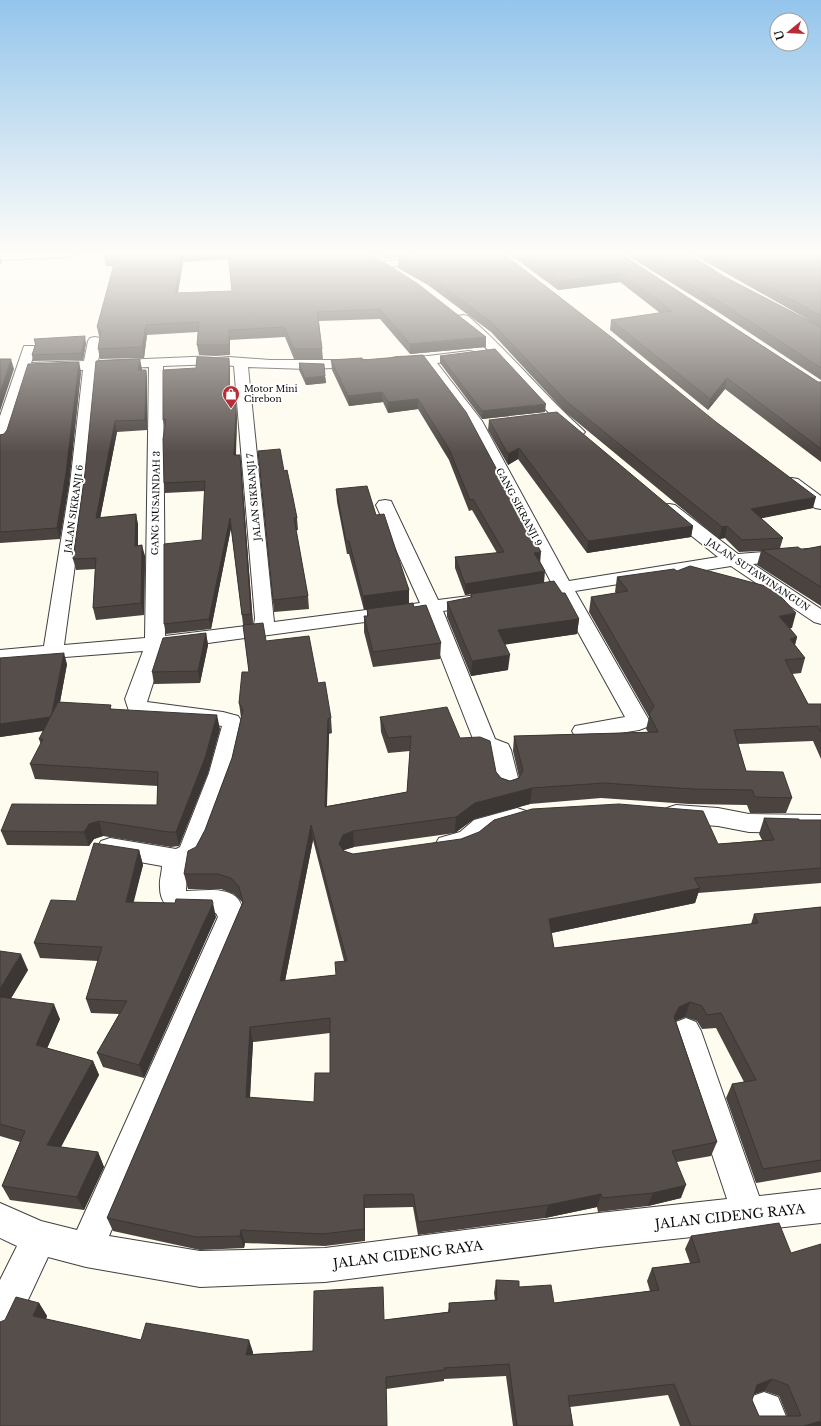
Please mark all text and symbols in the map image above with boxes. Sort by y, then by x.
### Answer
north arrow [769,12,809,52]
text: U [771,28,788,42]
place label: Motor Mini Cirebon [244,383,298,404]
shop icon: Motor Mini Cirebon [221,384,241,409]
street label: GANG NUSAINDAH 3 [149,451,162,555]
street label: JALAN SIKRANJI 7 [244,452,263,542]
street label: JALAN SIKRANJI 6 [62,464,85,555]
street label: GANG SIKRANJI 9 [494,466,545,548]
street label: JALAN SUTAWINANGUN [704,535,812,613]
street label: JALAN CIDENG RAYA [652,1200,807,1233]
street label: JALAN CIDENG RAYA [330,1237,485,1272]

